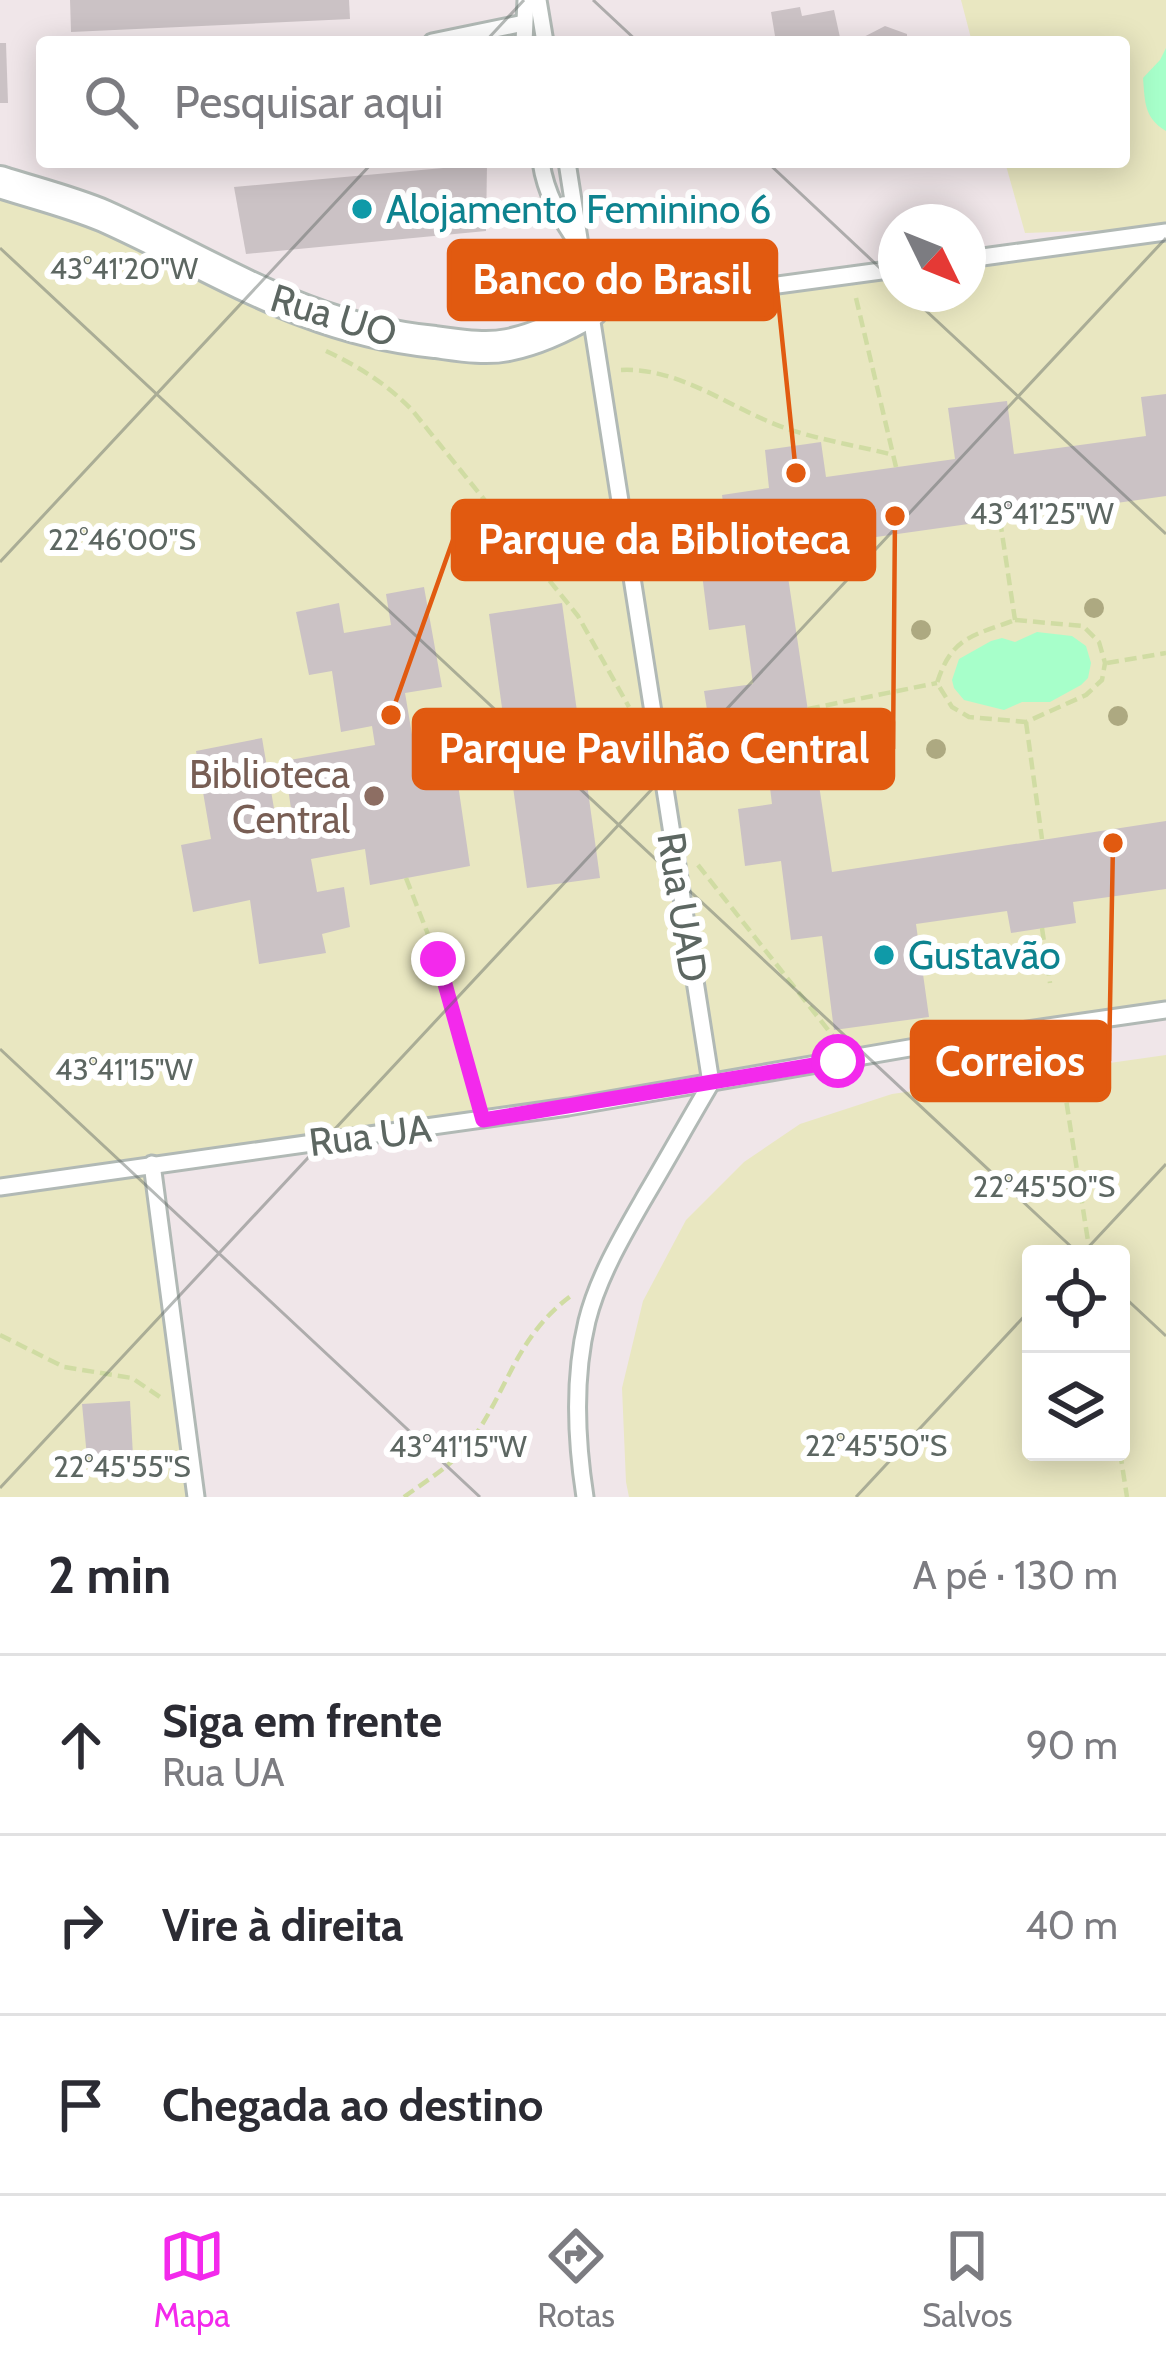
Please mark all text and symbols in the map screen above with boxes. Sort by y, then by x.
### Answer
search box [36,36,1130,168]
icon: search [78,69,144,135]
text: Pesquisar aqui [174,75,443,129]
place label: Alojamento Feminino 6 [386,185,771,233]
marker: Alojamento Feminino 6 [349,196,375,222]
north arrow [878,204,986,312]
callout: Banco do Brasil [449,241,776,319]
text: 43°41'20"W [50,250,199,287]
text: Banco do Brasil [472,253,752,305]
street label: Rua UO [265,273,403,357]
text: 43°41'25"W [970,495,1114,532]
callout: Parque da Biblioteca [453,501,874,579]
text: Parque da Biblioteca [478,513,850,565]
text: 22°46'00"S [48,521,196,558]
callout: Parque Pavilhão Central [414,710,893,788]
text: Parque Pavilhão Central [439,722,869,774]
place label: Biblioteca Central [189,750,350,843]
marker: Biblioteca Central [361,783,387,809]
street label: Rua UAD [647,829,719,985]
place label: Gustavão [908,931,1061,979]
route end [411,932,465,986]
marker: Gustavão [871,942,897,968]
callout: Correios [912,1022,1109,1100]
route start [811,1034,865,1088]
text: Correios [935,1035,1085,1087]
text: 43°41'15"W [55,1051,194,1088]
street label: Rua UA [306,1104,434,1166]
text: 22°45'50"S [973,1168,1115,1205]
map controls [1022,1245,1130,1461]
button: locate [1022,1245,1130,1353]
button: layers [1022,1353,1130,1461]
text: 22°45'50"S [805,1427,947,1464]
text: 43°41'15"W [389,1428,528,1465]
text: 22°45'55"S [53,1448,191,1485]
text: 2 min [48,1544,171,1606]
text: A pé · 130 m [913,1551,1118,1599]
text: Siga em frente [162,1694,442,1748]
icon: ahead [48,1712,114,1778]
text: 90 m [1026,1721,1118,1769]
text: Rua UA [162,1748,285,1796]
icon: right [48,1892,114,1958]
text: Vire à direita [162,1898,404,1952]
text: 40 m [1025,1901,1118,1949]
icon: arrive [48,2072,114,2138]
text: Chegada ao destino [162,2078,543,2132]
tab: Mapa [154,2223,230,2335]
tab: Rotas [537,2223,615,2335]
tab: Salvos [922,2223,1012,2335]

